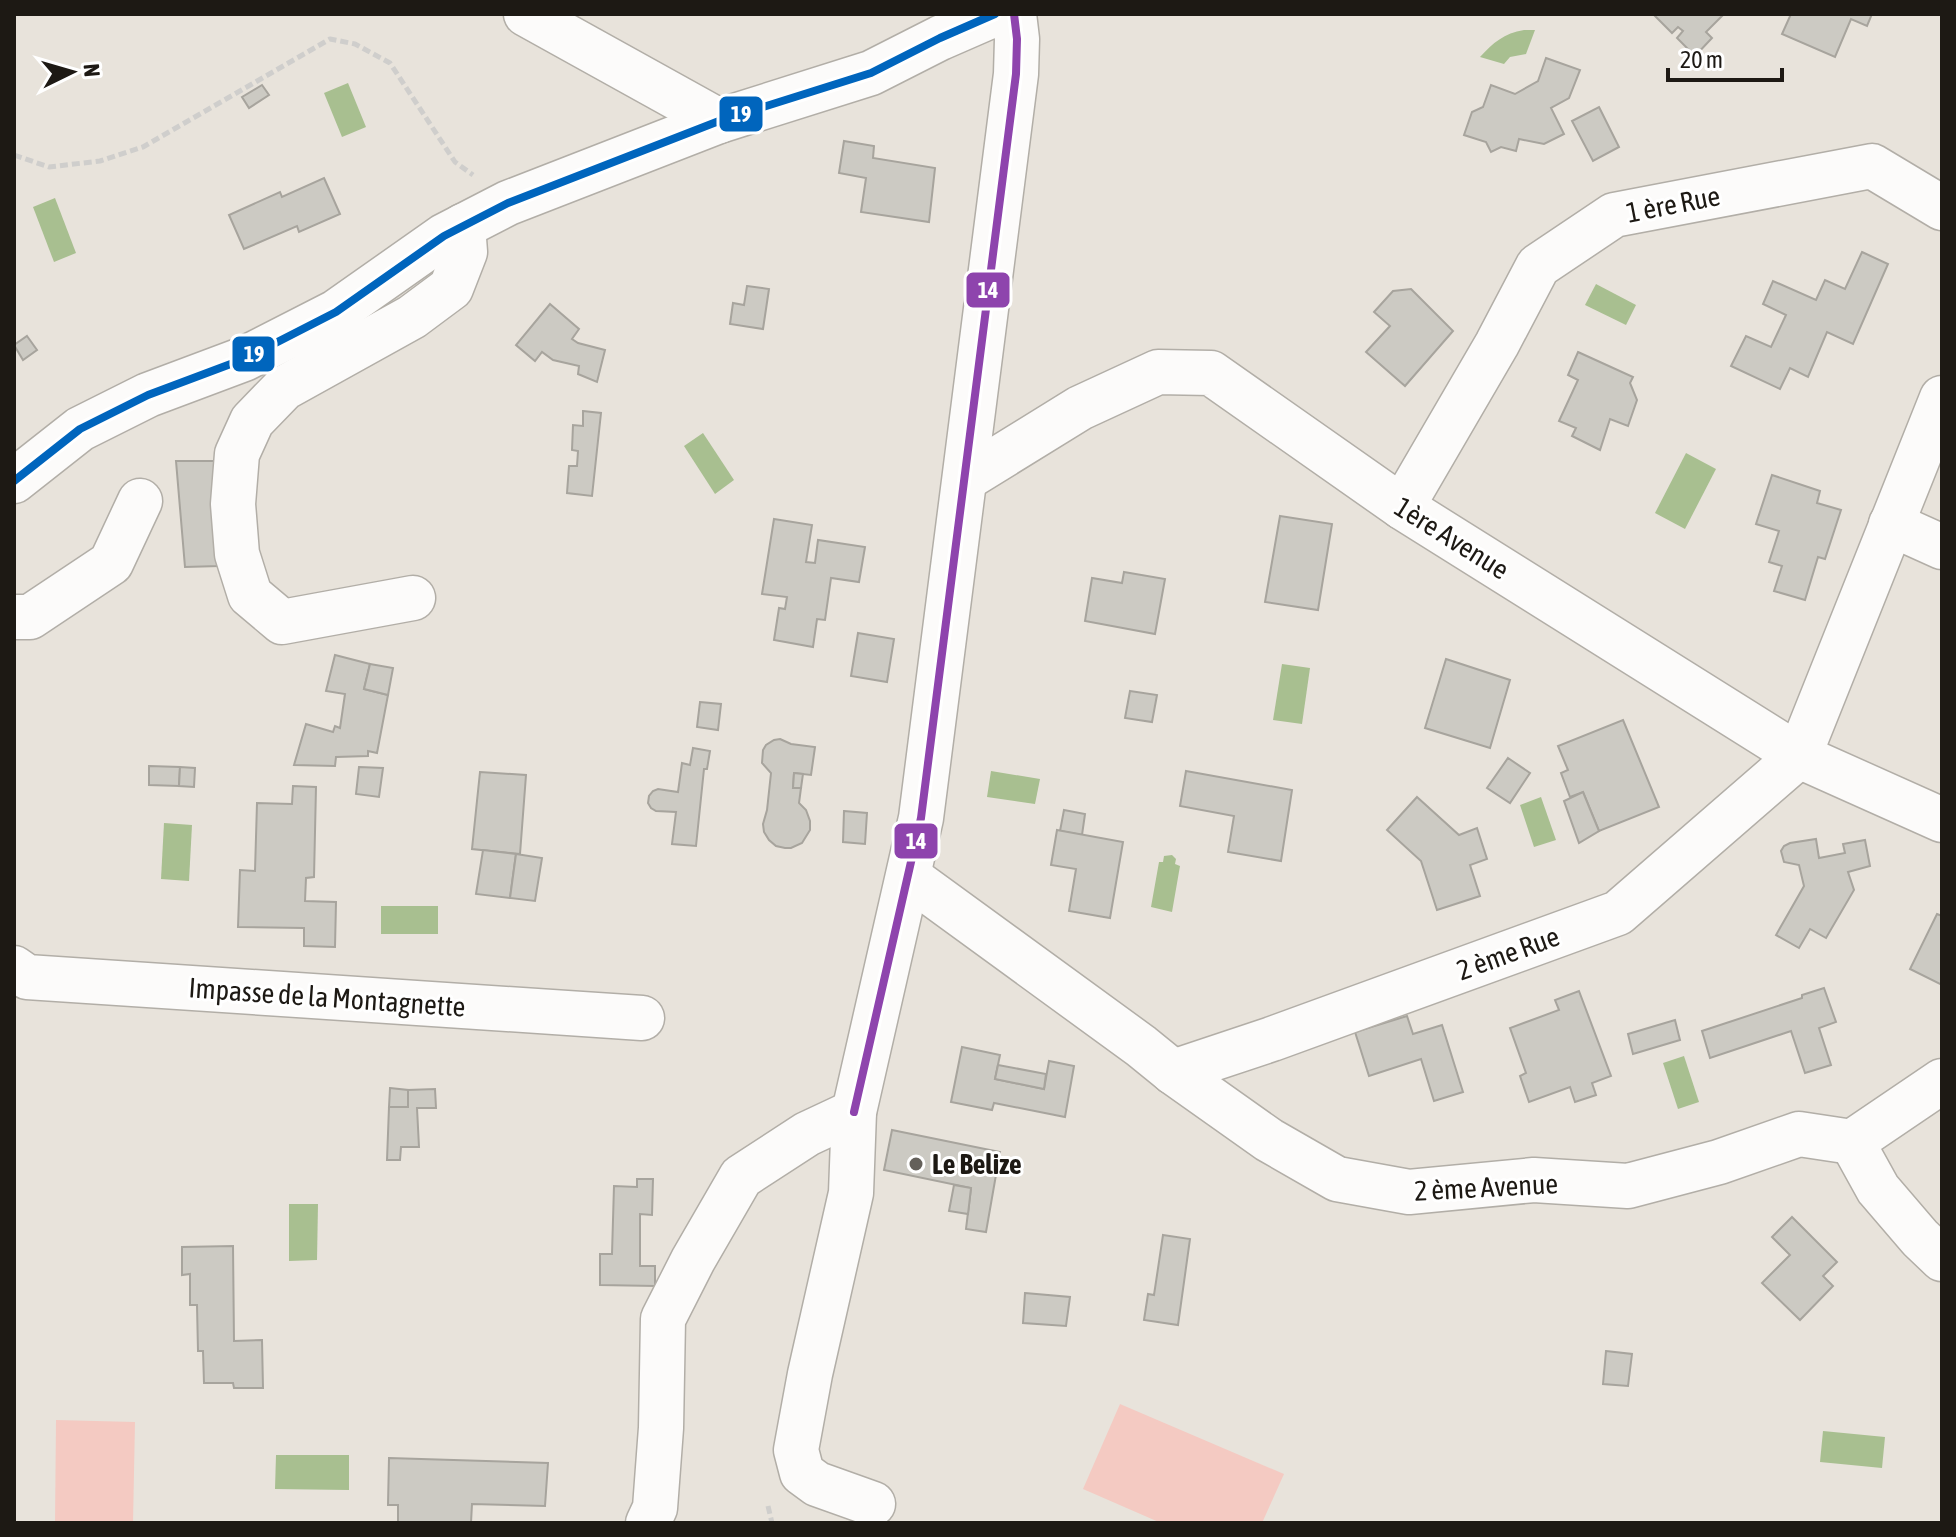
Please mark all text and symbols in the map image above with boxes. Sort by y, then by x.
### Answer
north arrow [32,32,112,112]
scale bar [1668,32,1782,82]
text: 20 m [1680,46,1723,73]
text: N [78,63,105,78]
line badge: 19 [718,95,764,133]
text: 19 [731,101,751,127]
street label: 1 ère Rue [1623,179,1723,229]
line badge: 14 [965,271,1011,309]
text: 14 [978,277,998,303]
line badge: 19 [231,335,276,373]
text: 19 [244,341,264,367]
street label: 1ère Avenue [1389,490,1515,586]
line badge: 14 [893,822,939,860]
text: 14 [906,828,926,854]
street label: 2 ème Rue [1452,920,1564,986]
street label: Impasse de la Montagnette [187,971,467,1023]
place label: Le Belize [932,1148,1022,1180]
marker: Le Belize [907,1155,925,1173]
street label: 2 ème Avenue [1413,1167,1559,1207]

